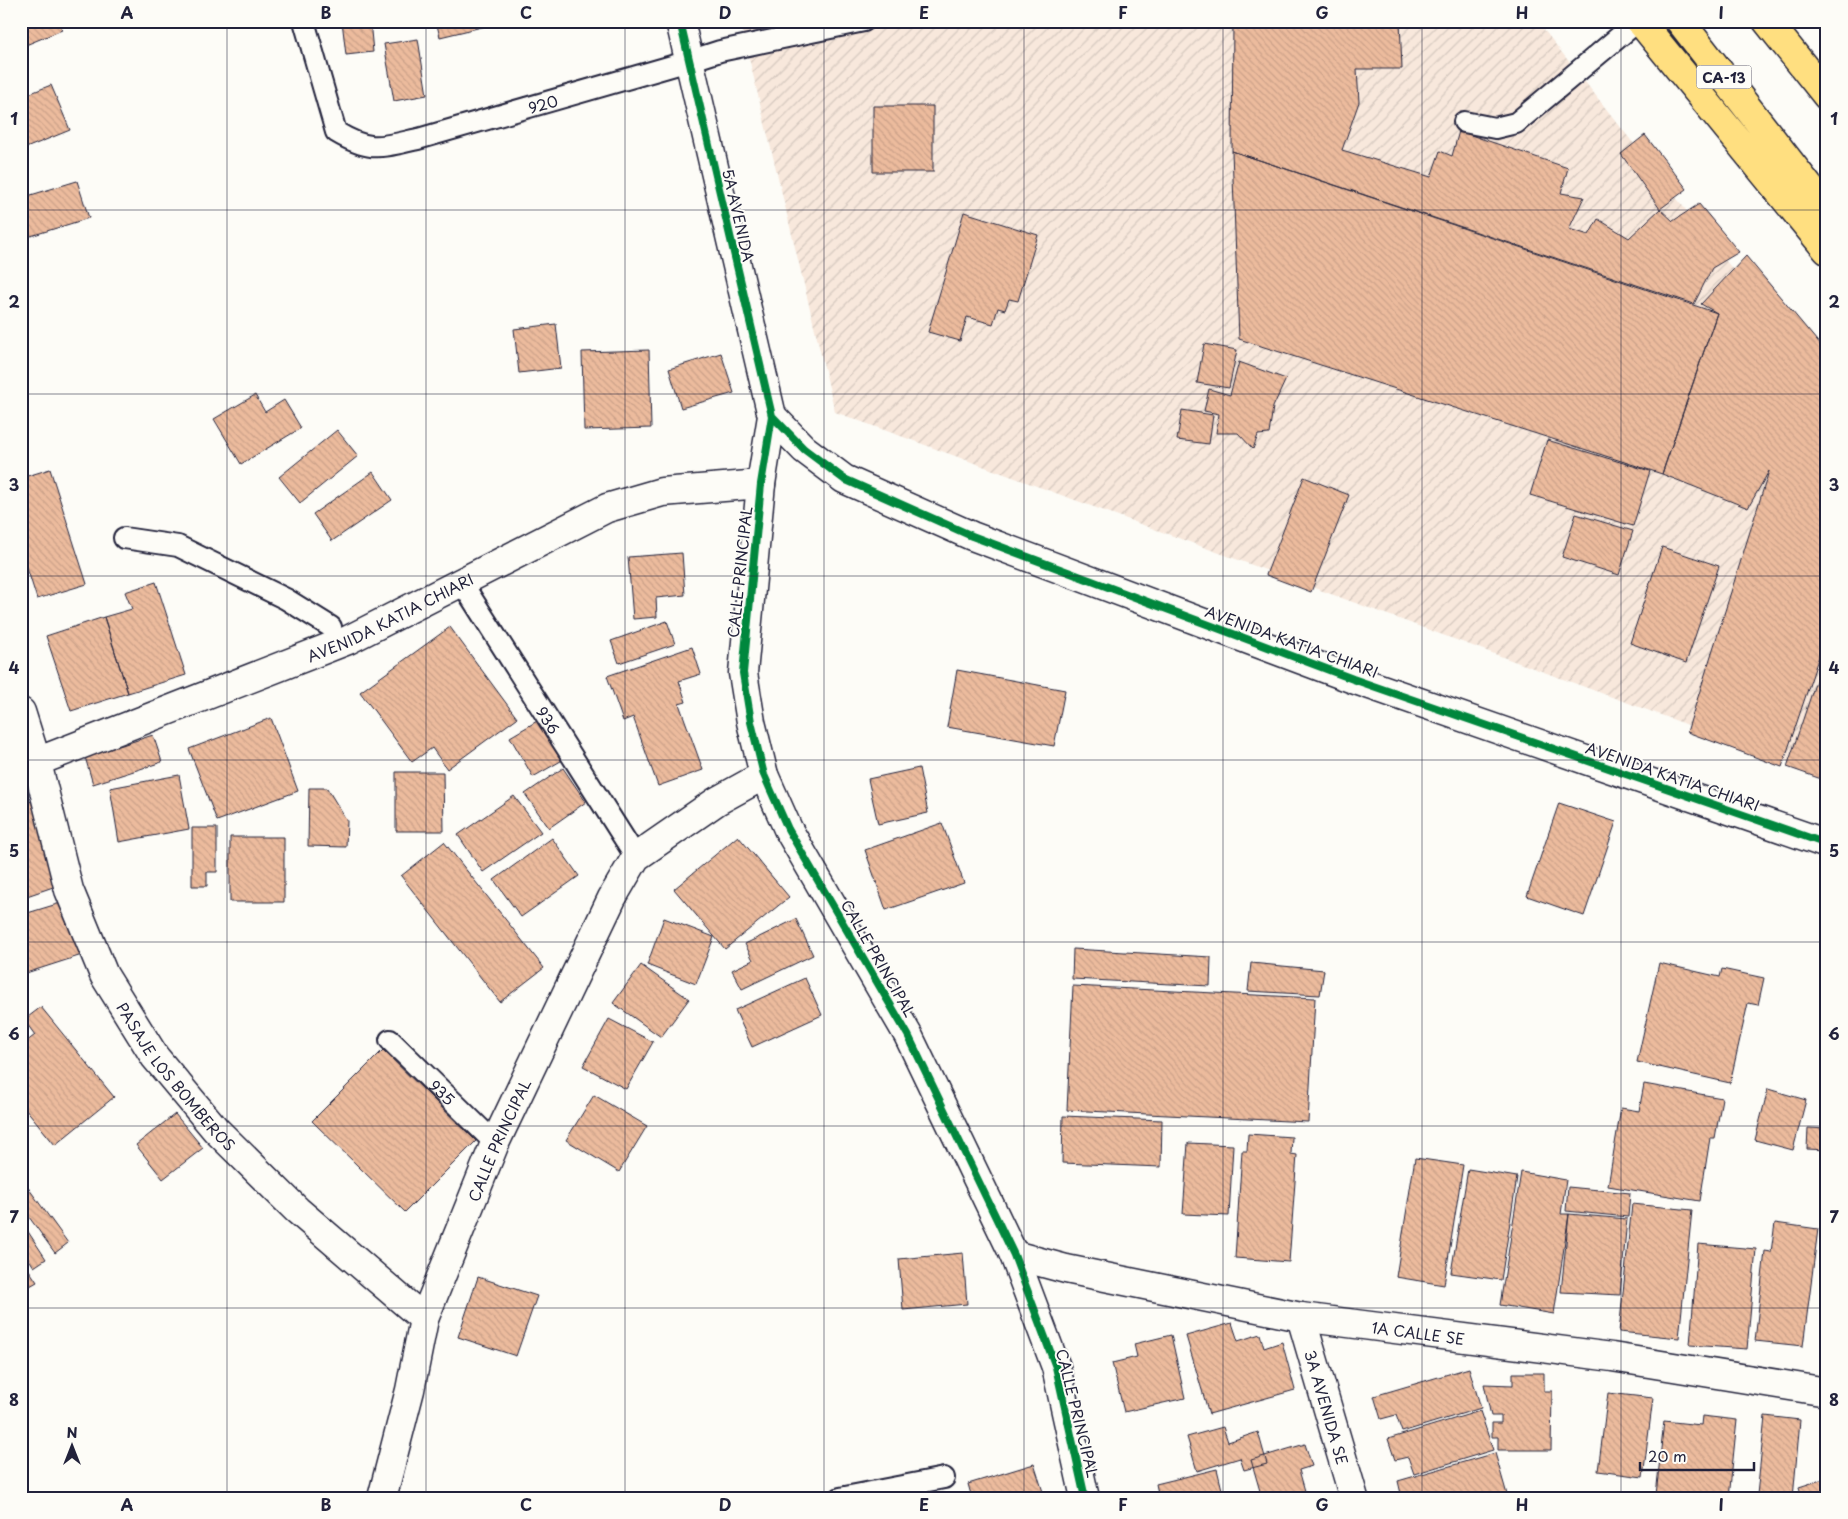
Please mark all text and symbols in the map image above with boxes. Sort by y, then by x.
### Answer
text: A [121,0,134,24]
text: B [321,0,332,24]
text: C [520,0,532,24]
text: D [719,0,731,24]
text: E [919,0,929,24]
text: F [1118,0,1128,24]
text: G [1315,0,1329,24]
text: H [1516,0,1528,24]
text: I [1718,0,1724,24]
road number: CA-13 [1696,66,1752,88]
street label: 920 [525,88,560,118]
text: 1 [10,106,18,130]
text: 1 [1830,106,1838,130]
street label: 5A AVENIDA [717,166,761,264]
text: 2 [8,289,20,313]
text: 2 [1828,289,1840,313]
text: 3 [9,472,19,496]
text: 3 [1829,472,1839,496]
street label: CALLE PRINCIPAL [721,505,757,639]
street label: AVENIDA KATIA CHIARI [303,567,477,667]
street label: AVENIDA KATIA CHIARI [1202,599,1382,683]
text: 4 [9,655,20,679]
text: 4 [1829,655,1840,679]
street label: 936 [531,701,566,738]
street label: AVENIDA KATIA CHIARI [1583,735,1763,817]
text: 5 [9,838,19,862]
text: 5 [1829,838,1839,862]
street label: CALLE PRINCIPAL [836,895,922,1021]
street label: PASAJE LOS BOMBEROS [112,997,241,1155]
text: 6 [8,1021,20,1045]
text: 6 [1828,1021,1840,1045]
street label: 935 [425,1074,461,1110]
street label: CALLE PRINCIPAL [461,1074,536,1205]
text: 7 [9,1204,19,1228]
text: 7 [1829,1204,1839,1228]
street label: 1A CALLE SE [1370,1315,1466,1349]
street label: CALLE PRINCIPAL [1051,1346,1105,1480]
street label: 3A AVENIDA SE [1300,1347,1355,1467]
text: 8 [9,1387,19,1411]
text: 8 [1829,1387,1839,1411]
north arrow [48,1422,98,1472]
text: N [66,1422,78,1443]
scale bar [1640,1439,1754,1471]
text: 20 m [1648,1444,1687,1467]
text: A [121,1492,134,1516]
text: B [321,1492,332,1516]
text: C [520,1492,532,1516]
text: D [719,1492,731,1516]
text: E [919,1492,929,1516]
text: F [1118,1492,1128,1516]
text: G [1315,1492,1329,1516]
text: H [1516,1492,1528,1516]
text: I [1718,1492,1724,1516]

